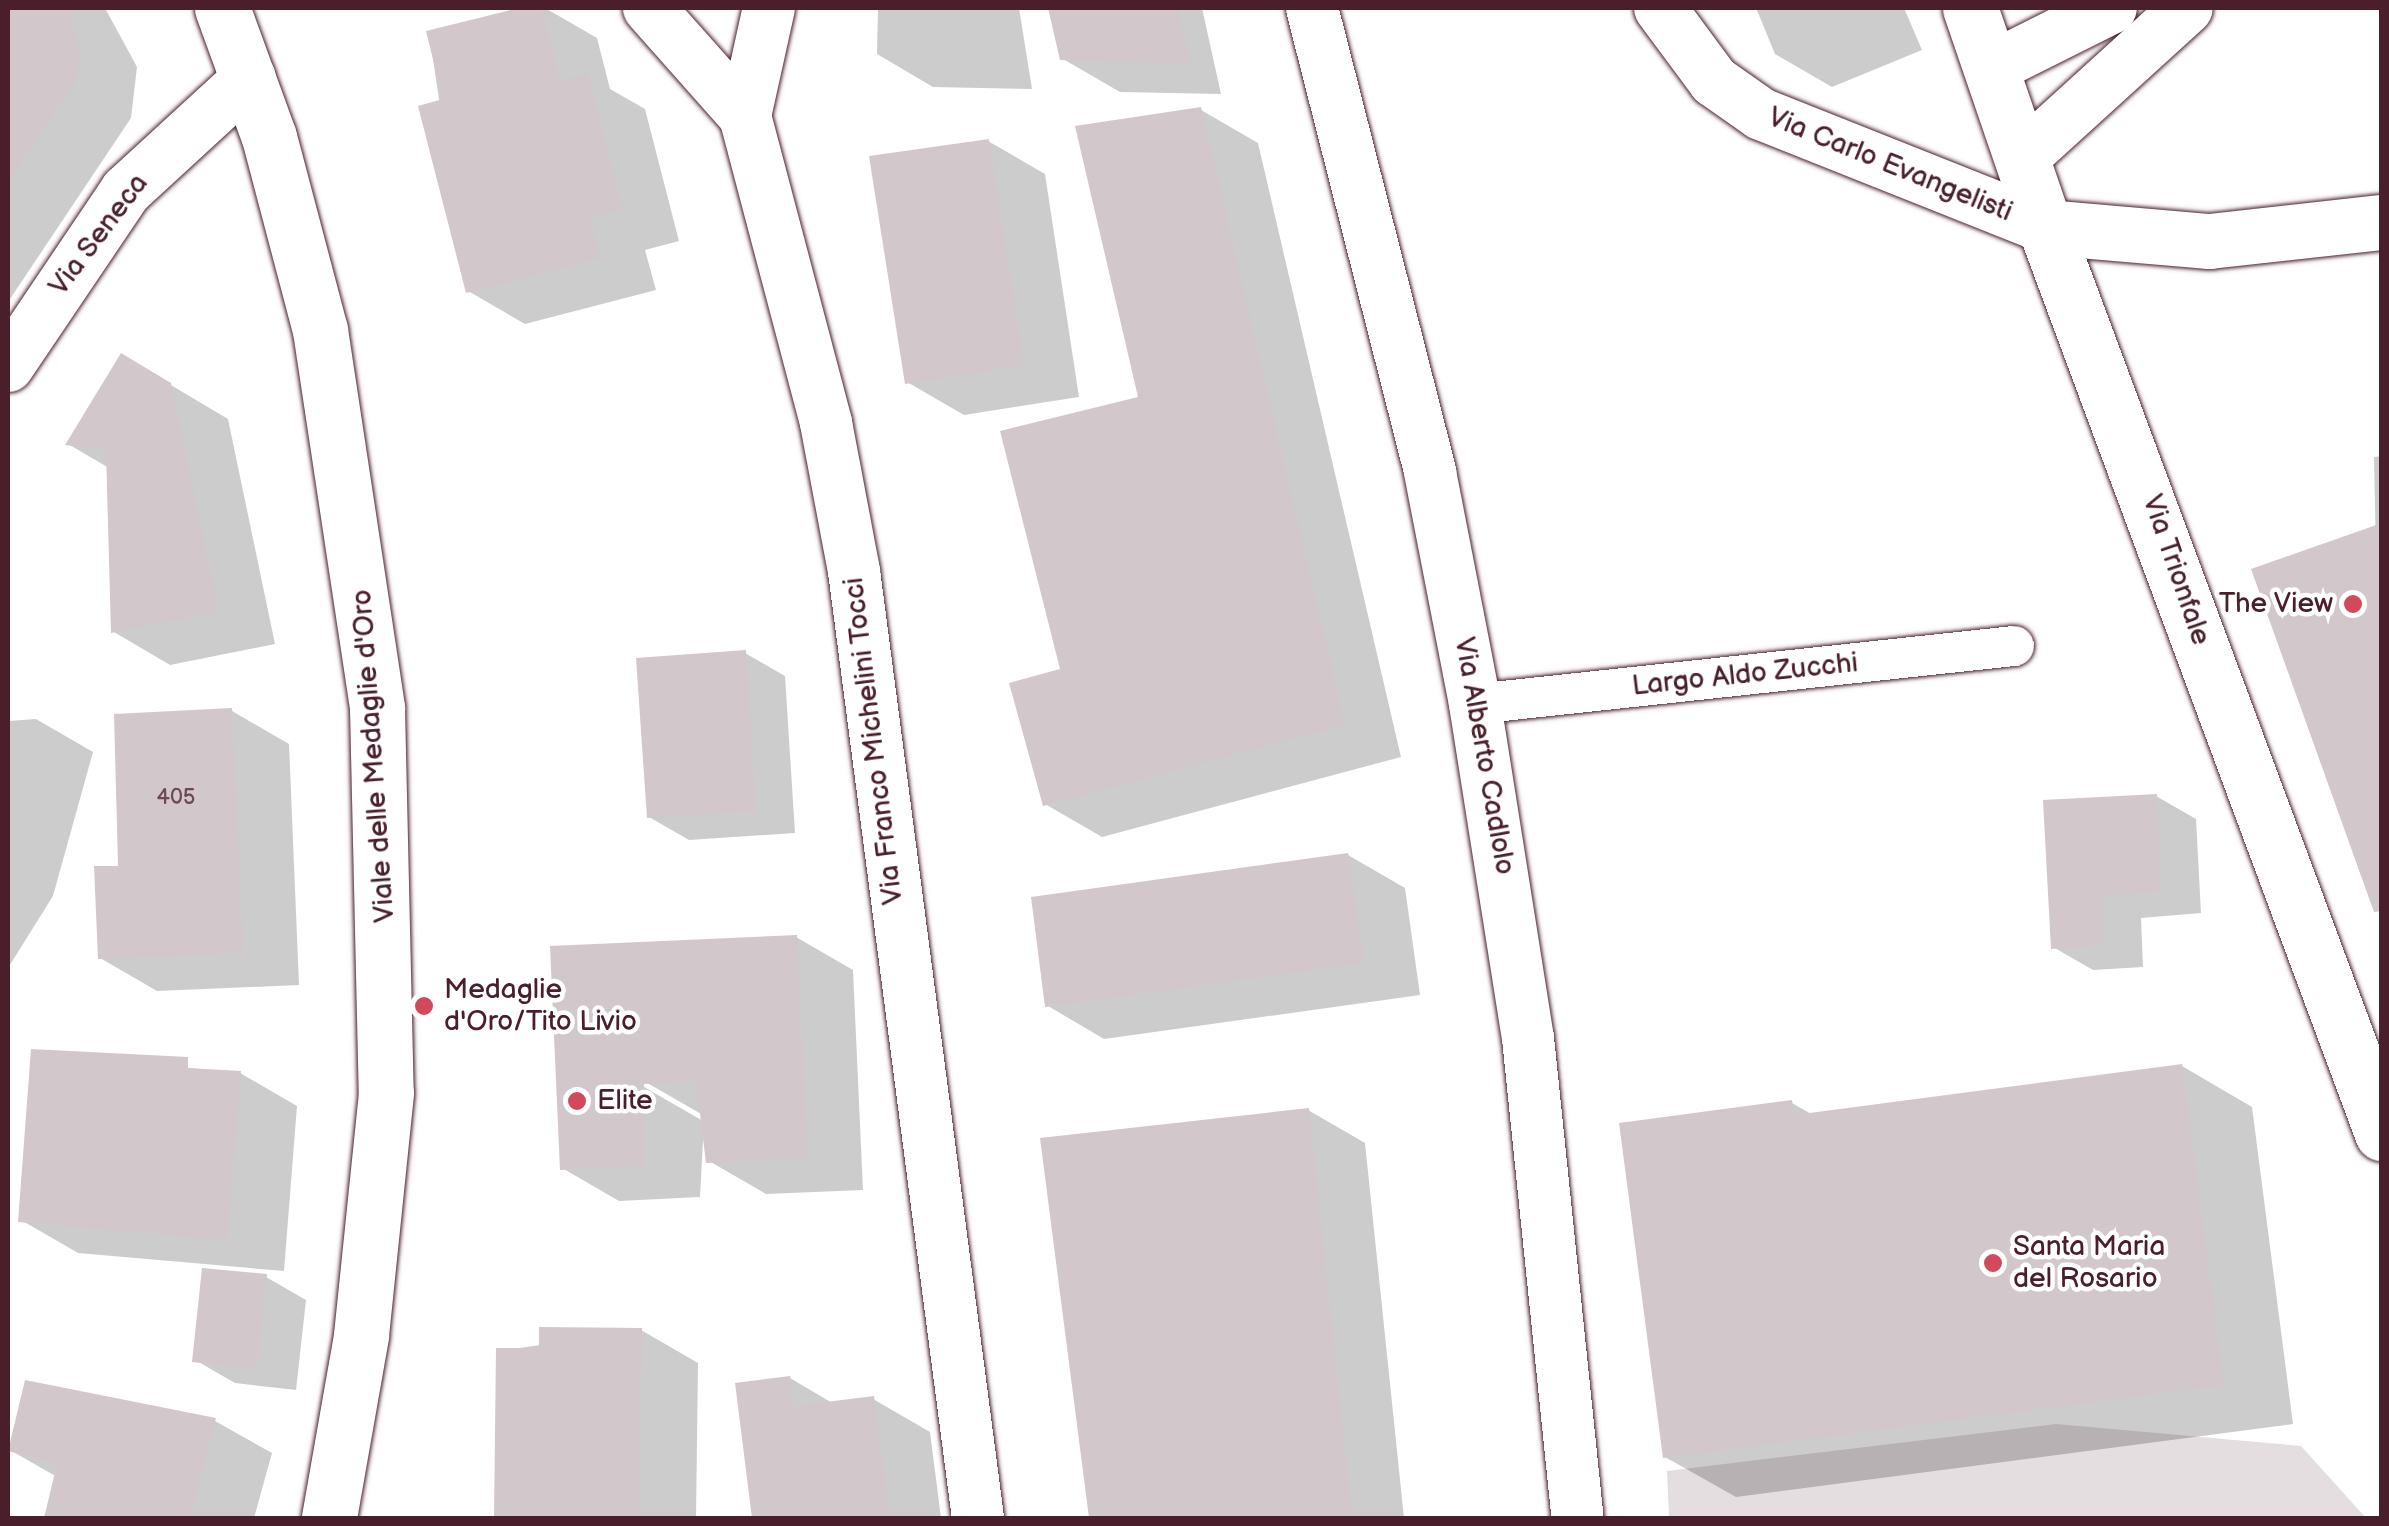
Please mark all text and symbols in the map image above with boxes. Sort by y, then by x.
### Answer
street label: Via Carlo Evangelisti [1763,101,2017,229]
street label: Via Seneca [42,167,156,303]
street label: Via Trionfale [2134,490,2218,650]
street label: Via Franco Michelini Tocci [837,575,911,907]
place label: The View [2218,587,2333,621]
street label: Viale delle Medaglie d'Oro [346,588,402,924]
marker: The View [2342,593,2364,615]
street label: Via Alberto Cadlolo [1447,635,1521,877]
street label: Largo Aldo Zucchi [1630,646,1860,704]
house number: 405 [157,785,195,811]
place label: Medaglie d'Oro/Tito Livio [444,973,637,1039]
marker: Medaglie d'Oro/Tito Livio [413,995,435,1017]
place label: Elite [597,1084,653,1118]
marker: Elite [566,1090,588,1112]
place label: Santa Maria del Rosario [2013,1230,2165,1296]
marker: Santa Maria del Rosario [1982,1252,2004,1274]

